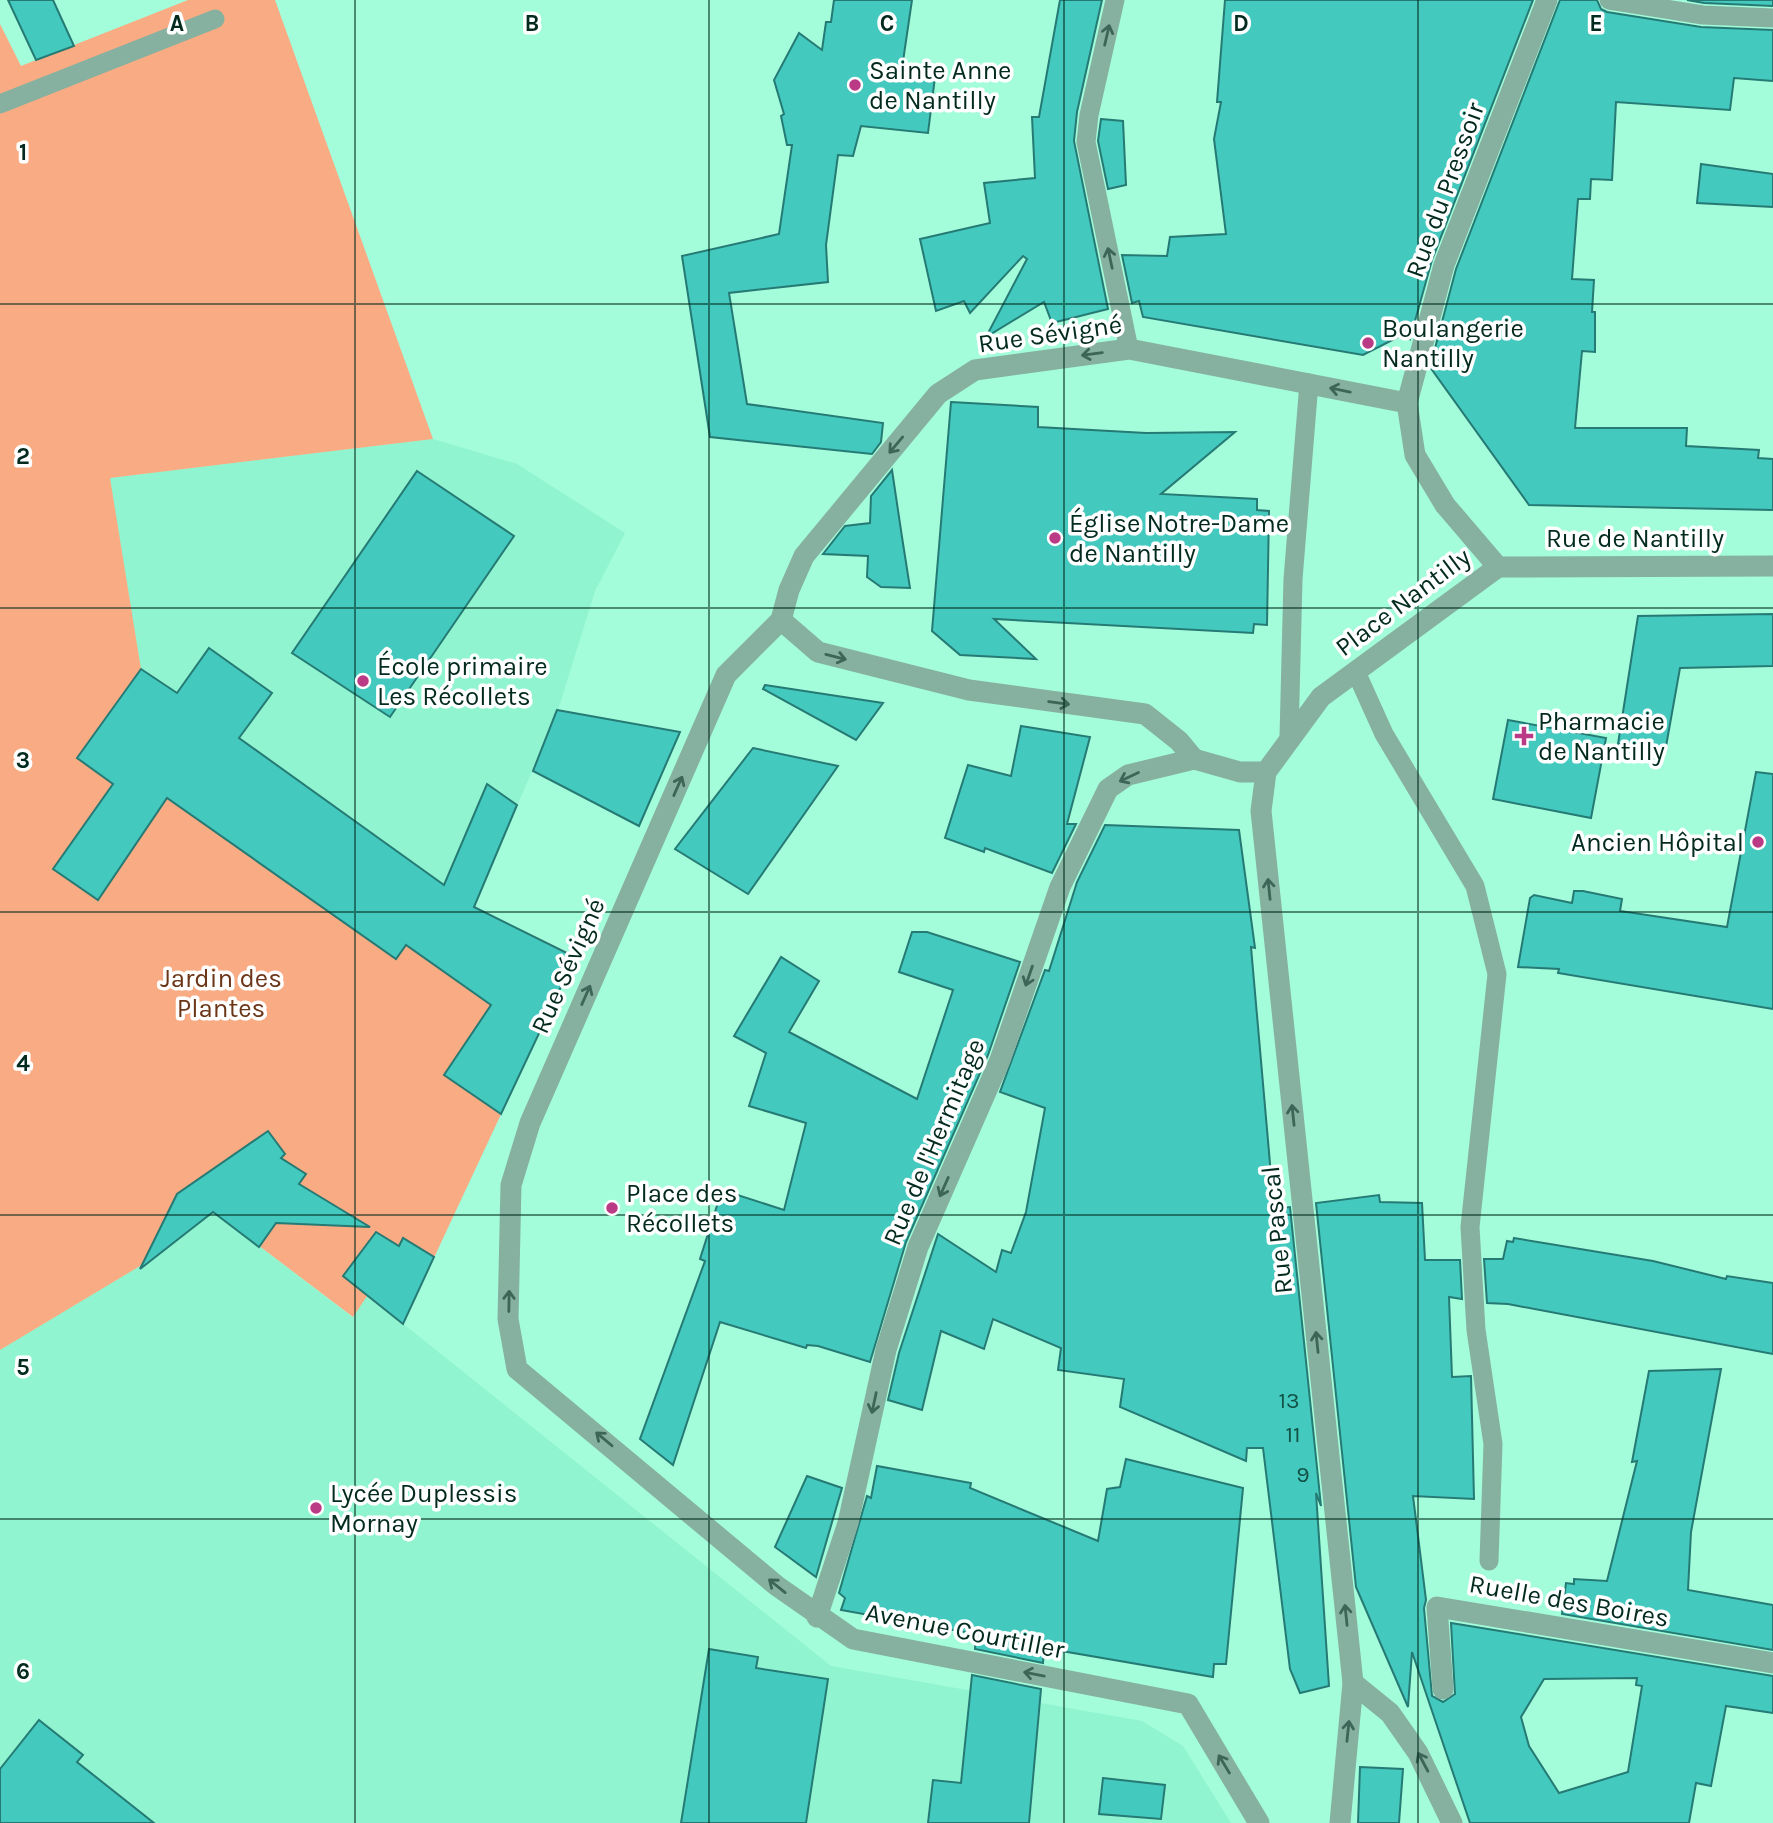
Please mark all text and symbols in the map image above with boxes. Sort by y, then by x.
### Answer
text: A [170,10,184,37]
text: B [525,10,539,37]
text: C [880,10,894,37]
text: D [1233,10,1249,37]
text: E [1589,10,1603,37]
one-way arrow [1101,24,1114,47]
place label: Sainte Anne de Nantilly [869,55,1011,116]
marker: Sainte Anne de Nantilly [847,77,863,93]
street label: Rue du Pressoir [1399,98,1491,282]
text: 1 [19,139,27,166]
one-way arrow [1103,247,1117,270]
street label: Rue Sévigné [976,309,1124,359]
place label: Boulangerie Nantilly [1382,313,1524,374]
marker: Boulangerie Nantilly [1360,335,1376,351]
one-way arrow [1081,348,1104,361]
one-way arrow [1329,382,1352,396]
one-way arrow [889,435,904,453]
text: 2 [16,443,30,470]
place label: Église Notre-Dame de Nantilly [1069,507,1289,569]
street label: Rue de Nantilly [1546,523,1724,554]
marker: Église Notre-Dame de Nantilly [1047,530,1063,546]
street label: Place Nantilly [1329,541,1477,663]
place label: École primaire Les Récollets [377,650,548,712]
one-way arrow [825,651,847,664]
marker: École primaire Les Récollets [355,673,371,689]
one-way arrow [1047,696,1070,709]
place label: Pharmacie de Nantilly [1538,706,1665,767]
marker: Pharmacie de Nantilly [1516,728,1532,744]
text: 3 [16,747,30,774]
one-way arrow [1119,771,1140,784]
one-way arrow [672,776,685,798]
place label: Ancien Hôpital [1571,827,1744,858]
marker: Ancien Hôpital [1750,834,1766,850]
one-way arrow [1262,878,1275,901]
street label: Rue Sévigné [524,894,612,1038]
park label: Jardin des Plantes [160,963,282,1024]
one-way arrow [1022,965,1035,987]
one-way arrow [580,984,593,1006]
street label: Rue de l'Hermitage [877,1034,991,1250]
text: 4 [16,1050,30,1077]
one-way arrow [1286,1105,1299,1127]
street label: Rue Pascal [1255,1164,1299,1296]
one-way arrow [937,1176,950,1197]
place label: Place des Récollets [626,1178,737,1239]
marker: Place des Récollets [604,1200,620,1216]
one-way arrow [502,1290,516,1313]
one-way arrow [1310,1331,1323,1353]
text: 5 [16,1354,30,1381]
house number: 13 [1278,1387,1300,1414]
one-way arrow [867,1391,881,1414]
house number: 11 [1285,1421,1301,1448]
one-way arrow [595,1431,613,1447]
house number: 9 [1296,1461,1310,1488]
place label: Lycée Duplessis Mornay [330,1478,517,1539]
marker: Lycée Duplessis Mornay [308,1500,324,1516]
street label: Ruelle des Boires [1467,1568,1671,1634]
one-way arrow [769,1579,787,1594]
street label: Avenue Courtiller [863,1597,1068,1666]
one-way arrow [1339,1604,1352,1627]
text: 6 [16,1658,30,1685]
one-way arrow [1023,1667,1046,1680]
one-way arrow [1342,1720,1355,1742]
one-way arrow [1415,1752,1429,1772]
one-way arrow [1217,1755,1231,1775]

